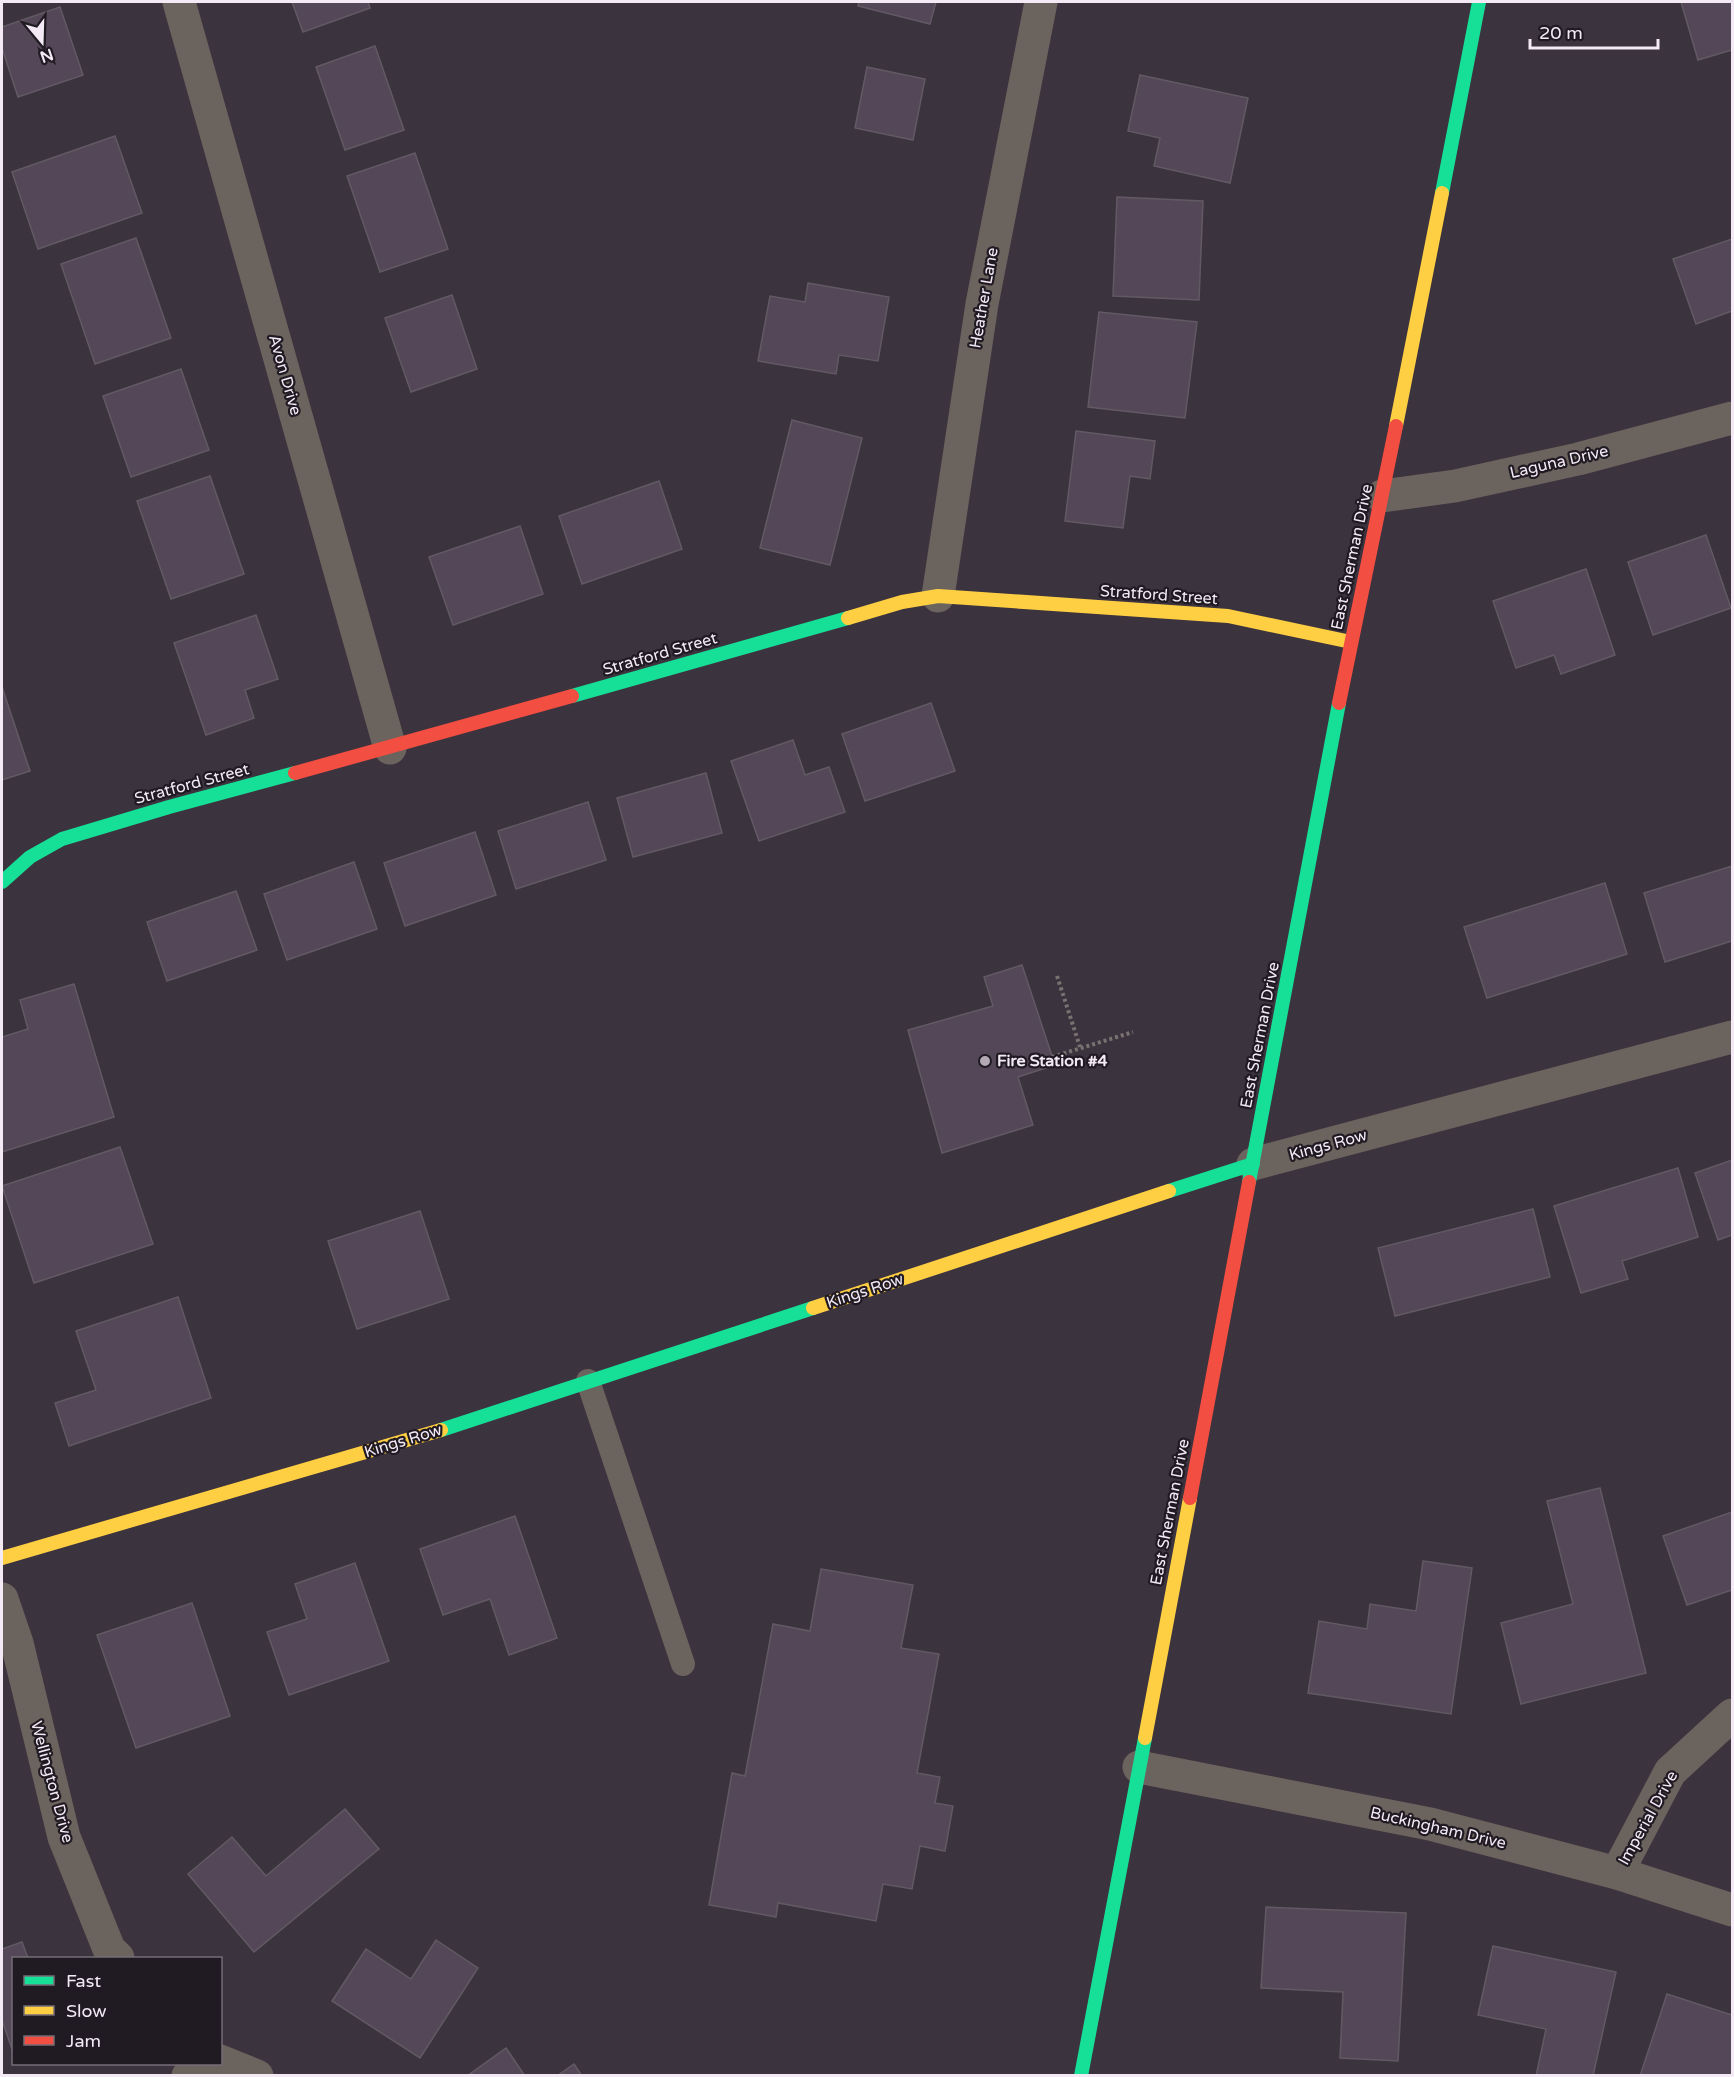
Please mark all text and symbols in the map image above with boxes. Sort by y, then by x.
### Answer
north arrow [12,12,72,72]
scale bar [1530,12,1658,50]
text: 20 m [1539,22,1583,44]
text: N [37,44,56,67]
street label: Heather Lane [965,246,1003,350]
street label: Avon Drive [264,332,306,418]
street label: Laguna Drive [1508,441,1610,483]
street label: East Sherman Drive [1327,482,1377,632]
street label: Stratford Street [1099,581,1219,609]
street label: Stratford Street [601,628,719,680]
street label: Stratford Street [132,759,252,809]
street label: East Sherman Drive [1236,960,1284,1110]
place label: Fire Station #4 [997,1051,1108,1071]
marker: Fire Station #4 [978,1054,992,1068]
street label: Kings Row [1287,1125,1370,1165]
street label: Kings Row [824,1269,906,1313]
street label: Kings Row [362,1420,445,1462]
street label: East Sherman Drive [1146,1437,1194,1587]
street label: Wellington Drive [26,1719,78,1845]
street label: Imperial Drive [1614,1767,1682,1869]
street label: Buckingham Drive [1368,1803,1508,1853]
legend [12,1957,222,2065]
text: Fast [66,1970,101,1992]
text: Slow [66,2000,107,2022]
text: Jam [66,2030,101,2052]

